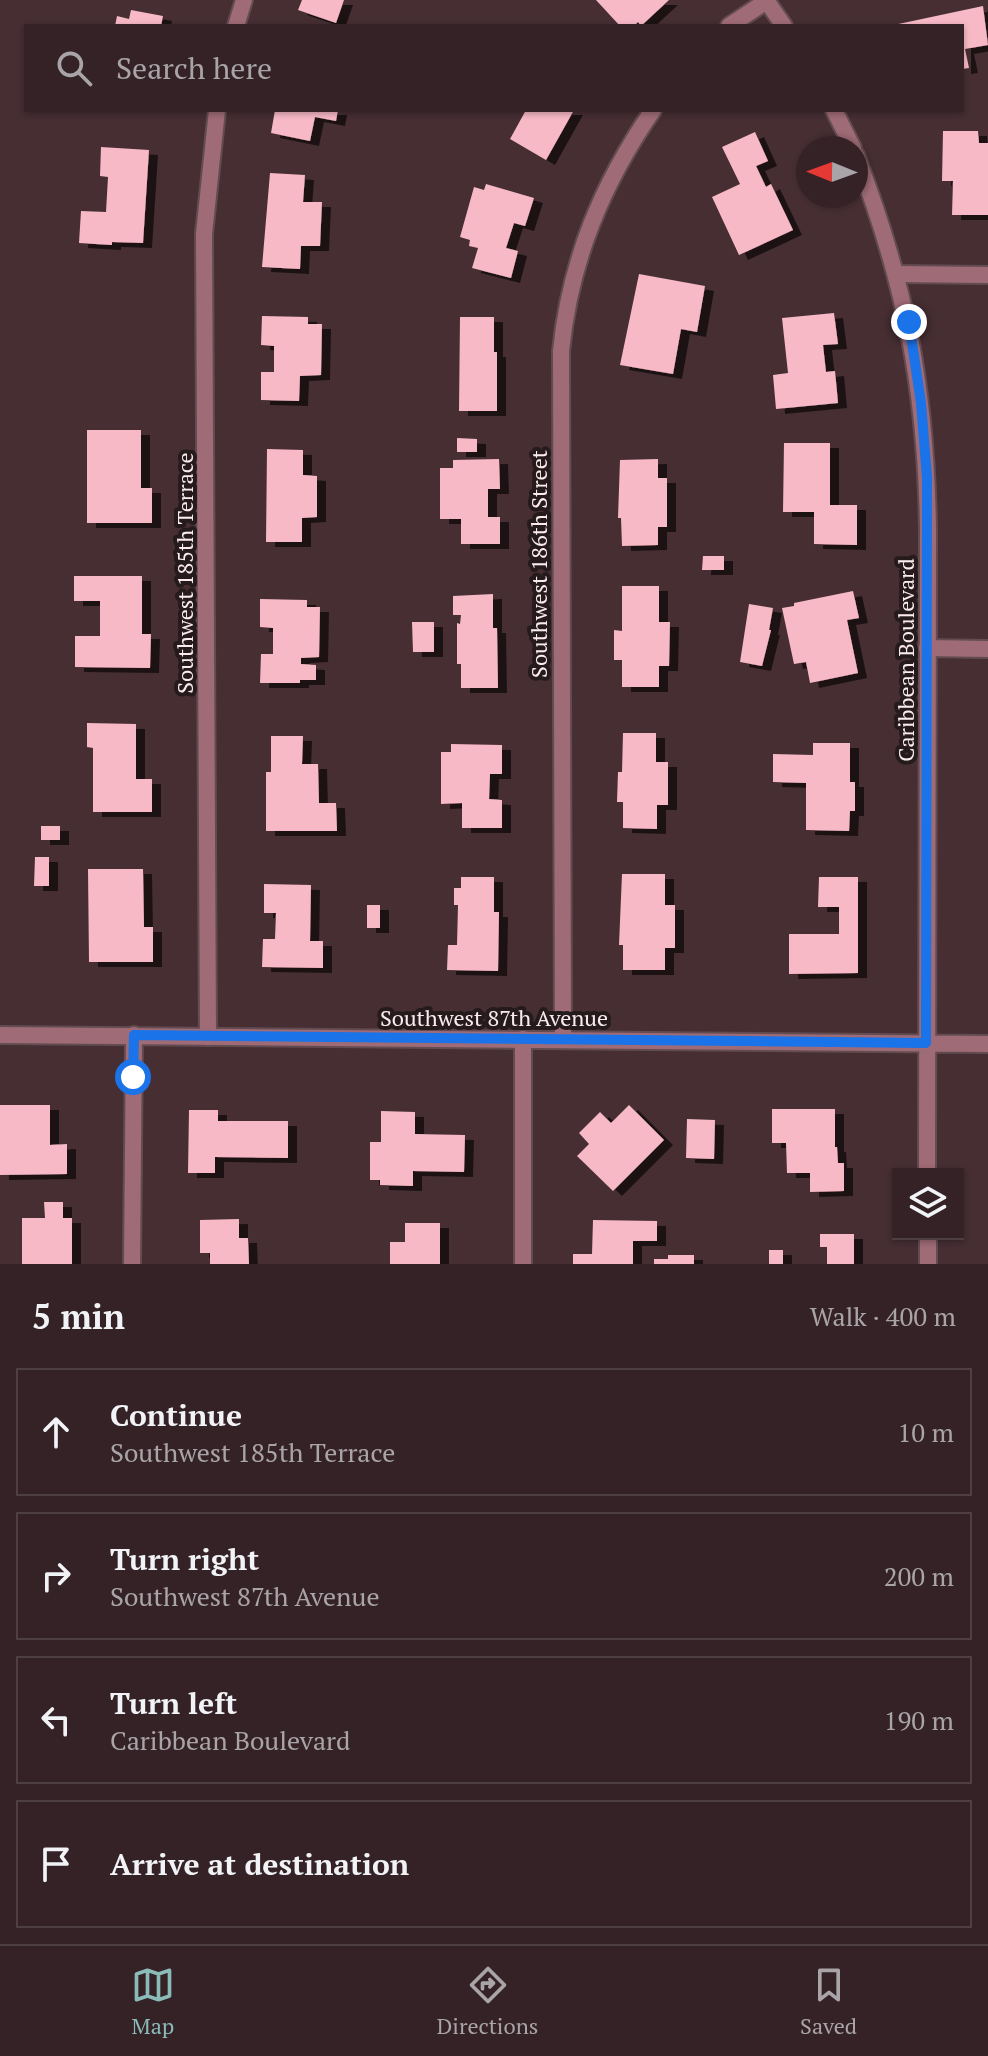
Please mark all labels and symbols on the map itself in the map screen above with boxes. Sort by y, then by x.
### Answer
north arrow [796,136,868,208]
route end [891,304,927,340]
street label: Southwest 186th Street [524,450,553,678]
street label: Southwest 185th Terrace [170,452,199,694]
street label: Caribbean Boulevard [891,558,920,762]
street label: Southwest 87th Avenue [380,1003,608,1032]
route start [115,1059,151,1095]

